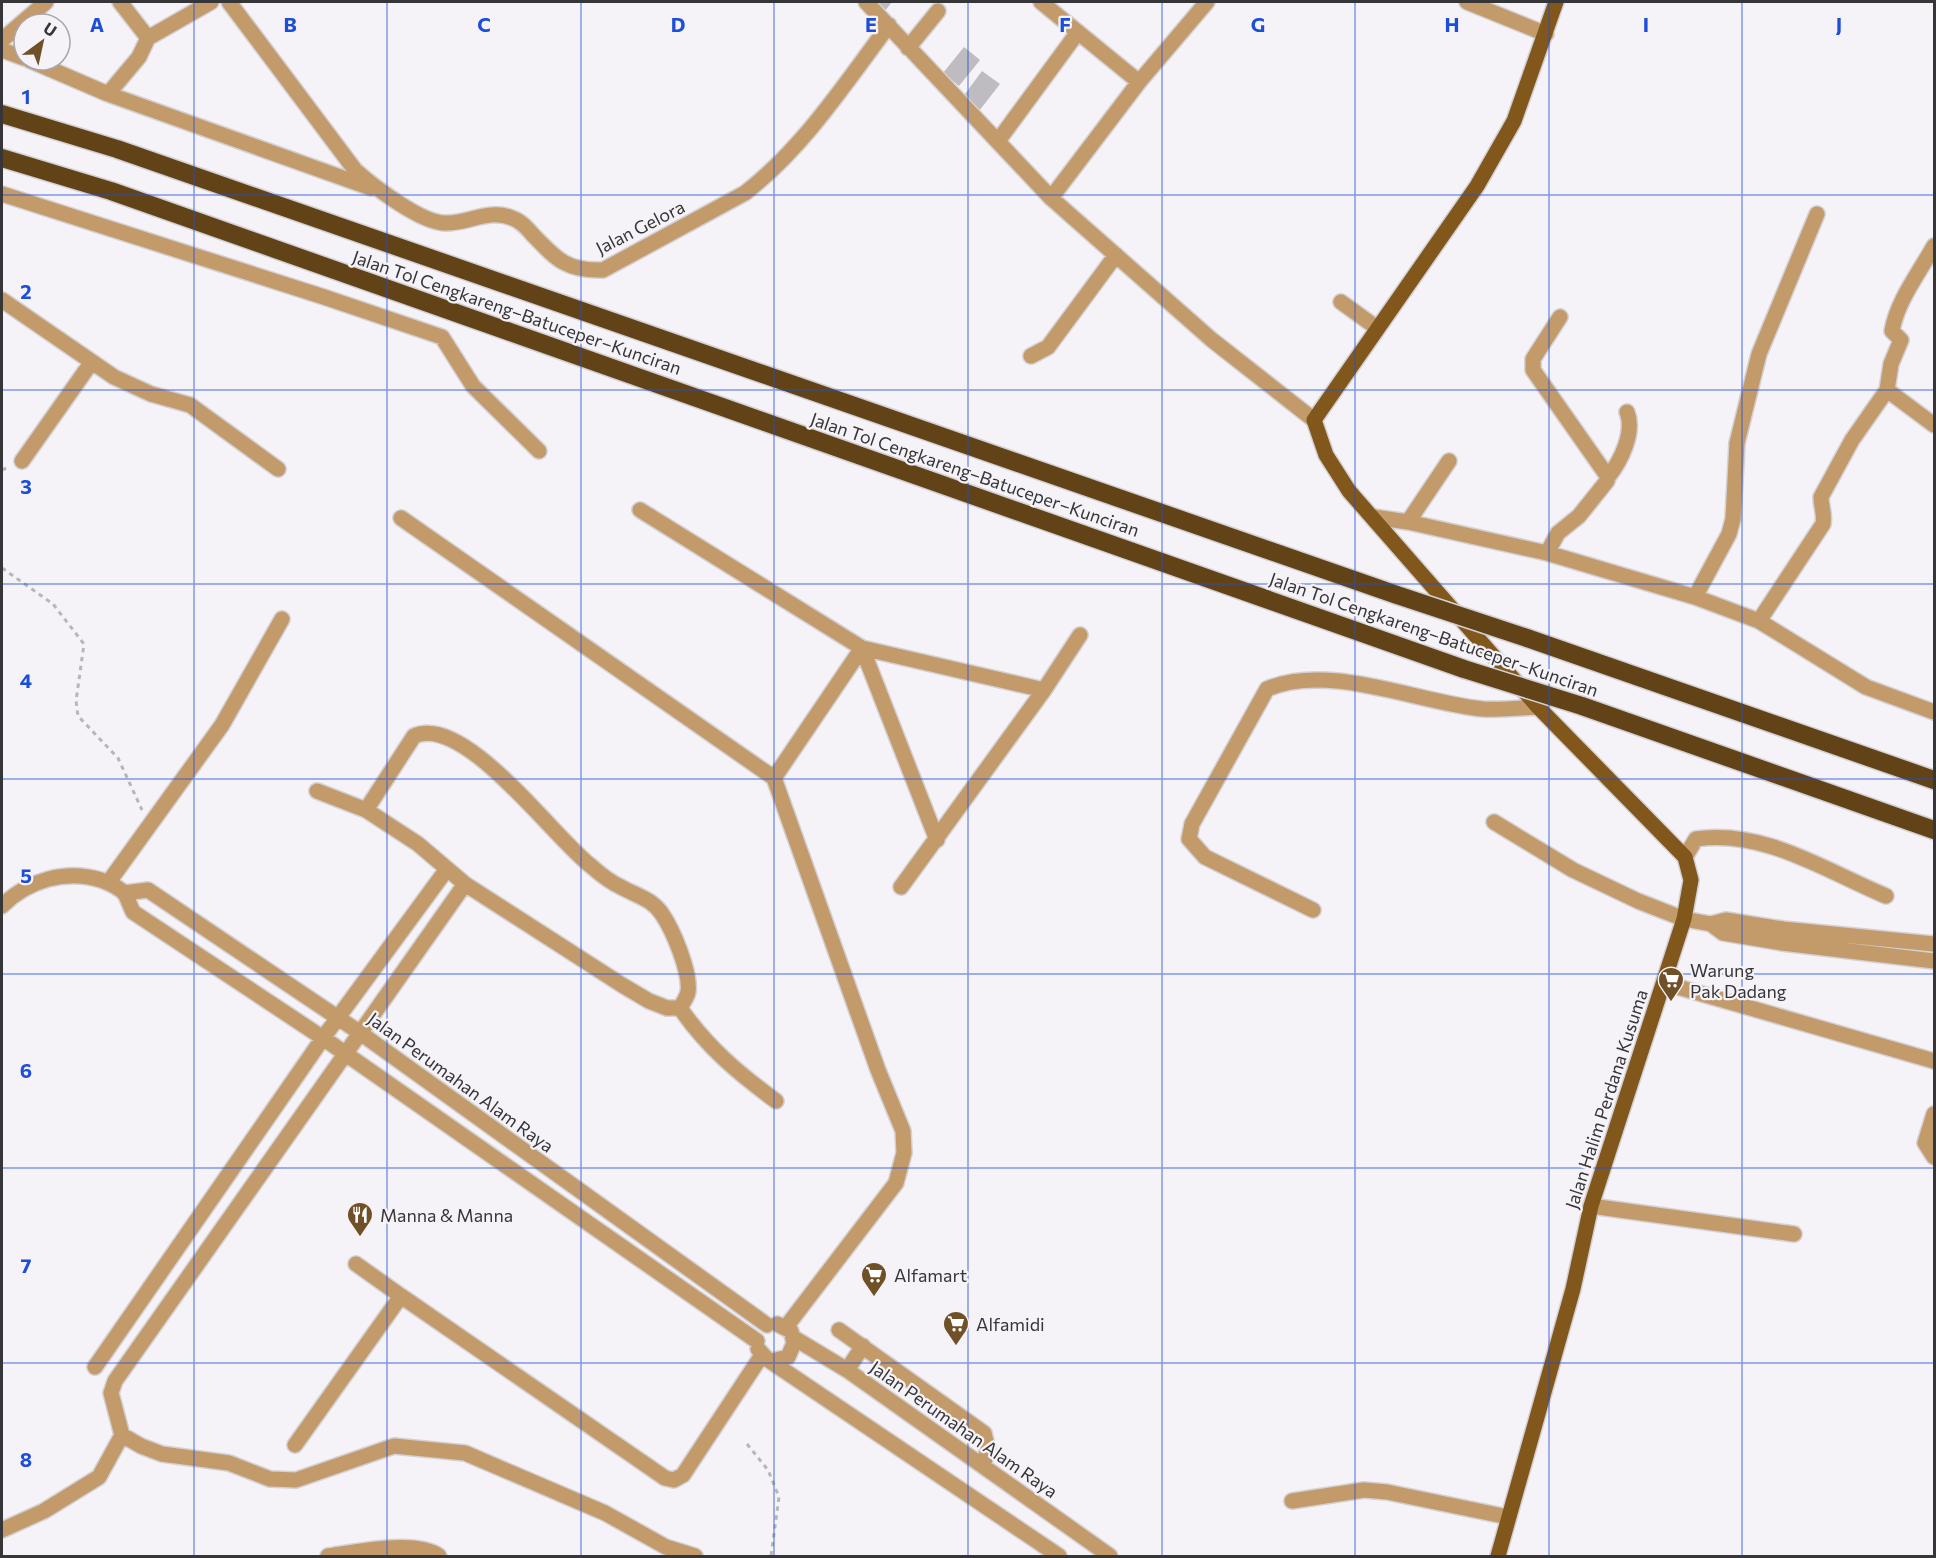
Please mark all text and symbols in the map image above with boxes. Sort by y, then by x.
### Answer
north arrow [12,12,72,72]
text: A [90,12,104,36]
text: B [283,12,297,36]
text: C [477,12,491,36]
text: D [671,12,685,36]
text: E [865,12,877,36]
text: F [1059,12,1071,36]
text: G [1251,12,1265,36]
text: H [1445,12,1460,36]
text: I [1643,12,1649,36]
text: J [1836,12,1842,36]
text: U [40,18,61,40]
text: 1 [21,84,31,108]
street label: Jalan Gelora [592,195,688,259]
street label: Jalan Tol Cengkareng–Batuceper–Kunciran [350,245,684,379]
text: 2 [20,279,32,303]
street label: Jalan Tol Cengkareng–Batuceper–Kunciran [808,407,1142,541]
text: 3 [20,474,32,498]
street label: Jalan Tol Cengkareng–Batuceper–Kunciran [1267,567,1601,701]
text: 4 [20,668,32,692]
text: 5 [20,863,32,887]
place label: Warung Pak Dadang [1690,959,1787,1002]
supermarket icon: Warung Pak Dadang [1656,965,1686,1003]
street label: Jalan Halim Perdana Kusuma [1560,987,1652,1211]
street label: Jalan Perumahan Alam Raya [364,1007,558,1157]
text: 6 [20,1058,32,1082]
restaurant icon: Manna & Manna [345,1200,375,1238]
place label: Manna & Manna [380,1204,513,1226]
text: 7 [21,1253,32,1277]
supermarket icon: Alfamart [859,1260,889,1298]
place label: Alfamart [894,1264,967,1286]
supermarket icon: Alfamidi [941,1309,971,1347]
place label: Alfamidi [976,1313,1045,1335]
street label: Jalan Perumahan Alam Raya [866,1356,1062,1502]
text: 8 [20,1447,32,1471]

